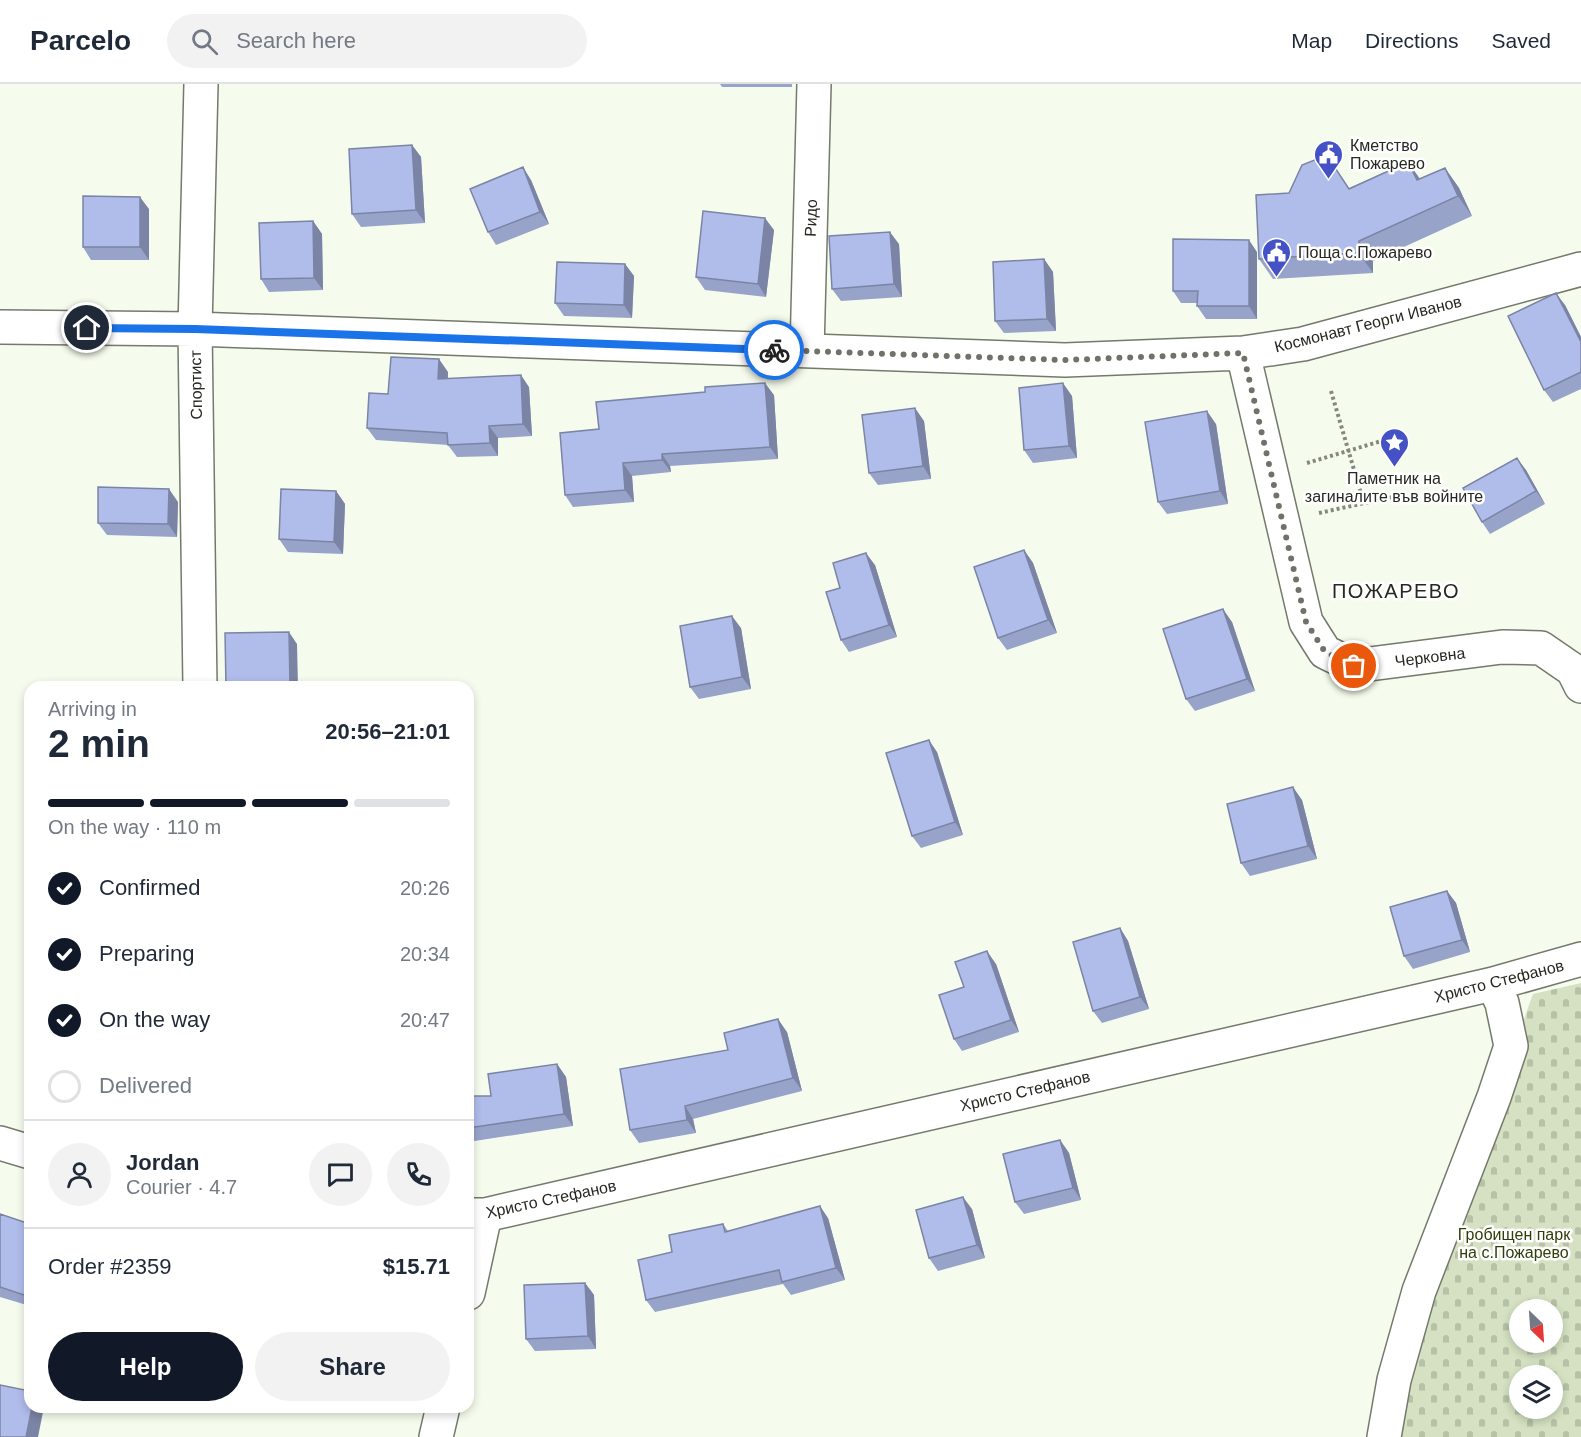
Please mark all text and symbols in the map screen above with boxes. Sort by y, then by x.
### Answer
search box [167,14,587,68]
text: Parcelo [30,25,131,56]
icon: search [188,25,221,58]
text: Search here [236,28,356,53]
text: Map [1291,29,1332,52]
text: Directions [1365,29,1458,52]
text: Saved [1491,29,1551,52]
place label: Кметство Пожарево [1350,137,1425,172]
public building icon: Кметство Пожарево [1313,138,1345,180]
street label: Ридо [802,199,820,237]
public building icon: Поща с.Пожарево [1261,236,1293,278]
place label: Поща с.Пожарево [1298,244,1432,261]
street label: Космонавт Георги Иванов [1273,292,1463,356]
pin [61,302,112,353]
icon: home [70,311,103,344]
courier [744,320,804,380]
icon: bike [758,334,791,367]
street label: Спортист [187,350,205,420]
place icon: Паметник на загиналите във войните [1378,426,1410,468]
place label: Паметник на загиналите във войните [1305,470,1483,505]
district label: ПОЖАРЕВО [1332,580,1460,602]
pin [1328,640,1379,691]
street label: Черковна [1394,644,1466,670]
icon: bag [1337,649,1370,682]
text: Arriving in [48,698,137,720]
text: 20:56–21:01 [325,719,450,744]
text: 2 min [48,722,150,765]
text: On the way · 110 m [48,816,221,838]
icon: check [48,872,81,905]
text: Confirmed [99,875,200,900]
text: 20:26 [400,877,450,899]
icon: check [48,938,81,971]
text: Preparing [99,941,194,966]
text: 20:34 [400,943,450,965]
street label: Христо Стефанов [1432,957,1566,1005]
icon: check [48,1004,81,1037]
text: On the way [99,1007,210,1032]
text: 20:47 [400,1009,450,1031]
street label: Христо Стефанов [958,1068,1092,1114]
text: Delivered [99,1073,192,1098]
button: person [48,1143,111,1206]
button: chat [309,1143,372,1206]
button: phone [387,1143,450,1206]
text: Jordan [126,1150,199,1175]
text: Courier · 4.7 [126,1176,237,1198]
street label: Христо Стефанов [484,1177,618,1221]
park label: Гробищен парк на с.Пожарево [1458,1226,1571,1261]
text: Order #2359 [48,1254,172,1279]
text: $15.71 [383,1254,450,1279]
north arrow [1509,1299,1563,1353]
map controls [1509,1299,1563,1419]
button: Help [48,1332,243,1401]
button: Share [255,1332,450,1401]
button: layers [1509,1365,1563,1419]

